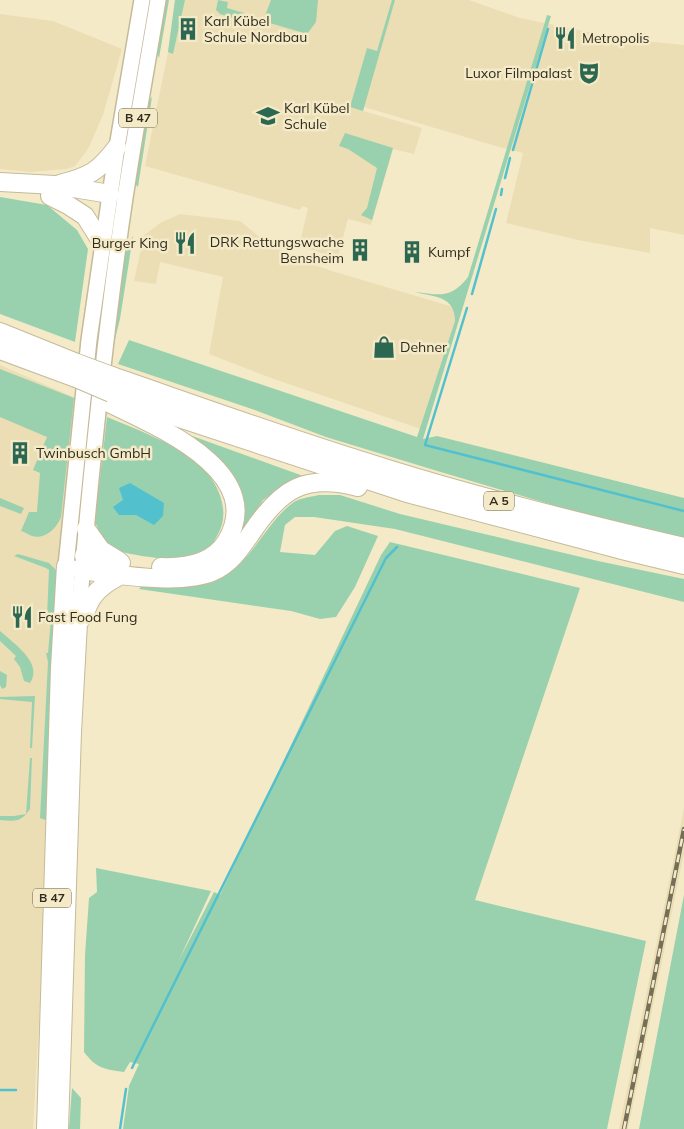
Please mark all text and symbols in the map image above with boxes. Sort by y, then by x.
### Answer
place label: Karl Kübel Schule Nordbau [204,12,307,46]
building icon: Karl Kübel Schule Nordbau [175,16,201,42]
restaurant icon: Metropolis [552,25,578,51]
place label: Metropolis [582,29,650,47]
theatre icon: Luxor Filmpalast [576,60,602,86]
place label: Luxor Filmpalast [465,64,572,82]
place label: Karl Kübel Schule [284,99,350,133]
school or university icon: Karl Kübel Schule [255,103,281,129]
road number: B 47 [119,109,157,128]
restaurant icon: Burger King [172,230,198,256]
place label: DRK Rettungswache Bensheim [210,233,344,267]
place label: Burger King [92,234,168,252]
building icon: DRK Rettungswache Bensheim [347,237,373,263]
building icon: Kumpf [399,239,425,265]
place label: Kumpf [428,243,470,261]
shop icon: Dehner [371,334,397,360]
place label: Dehner [400,338,448,356]
building icon: Twinbusch GmbH [7,440,33,466]
place label: Twinbusch GmbH [36,444,151,462]
road number: A 5 [484,492,514,511]
restaurant icon: Fast Food Fung [9,604,35,630]
place label: Fast Food Fung [38,608,138,626]
road number: B 47 [33,888,71,908]

